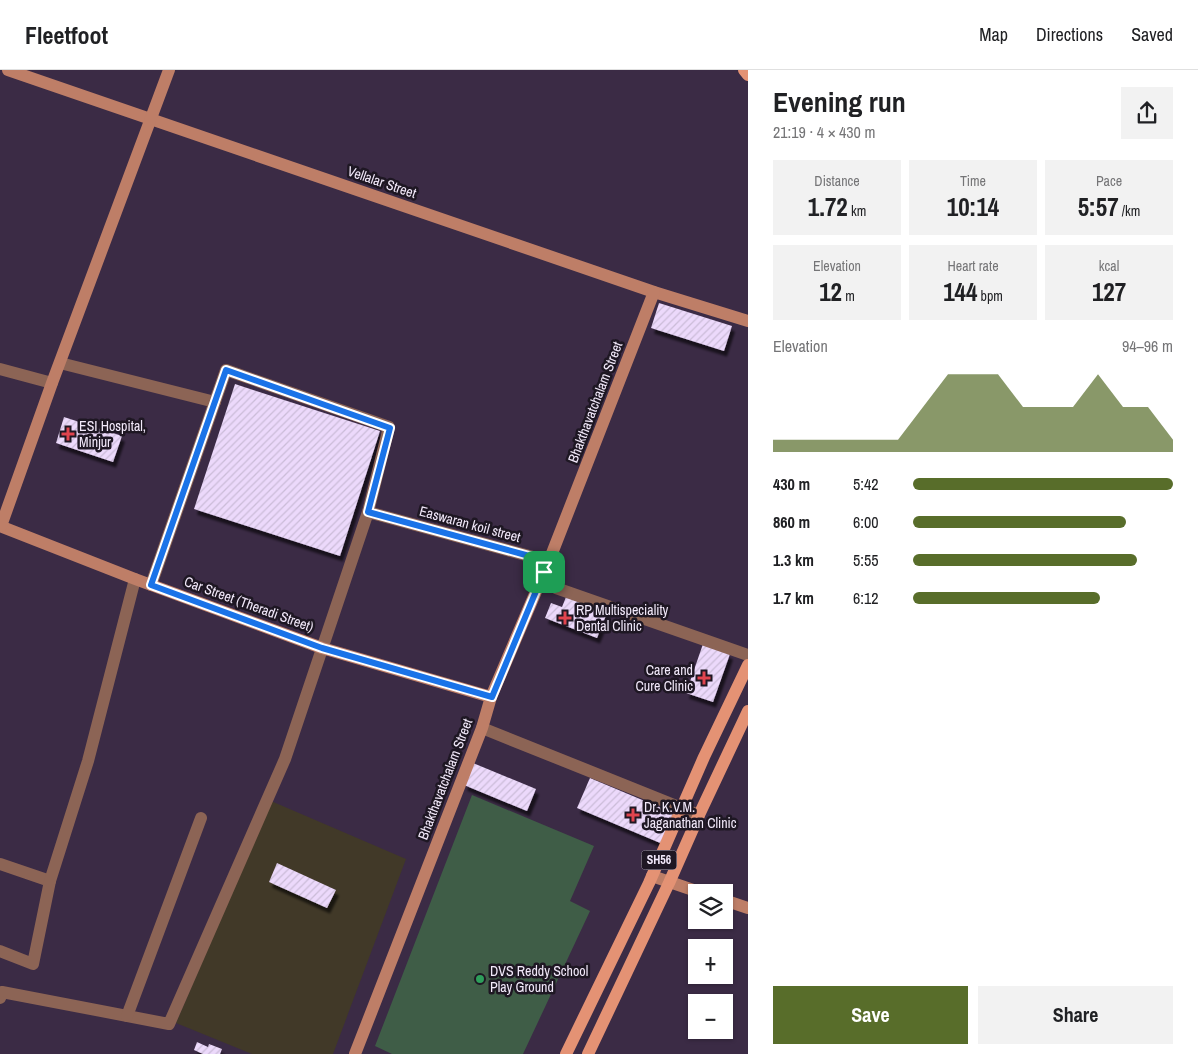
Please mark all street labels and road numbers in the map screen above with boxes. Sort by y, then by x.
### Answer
street label: Vellalar Street [345,162,419,202]
street label: Bhakthavatchalam Street [564,339,626,465]
street label: Easwaran koil street [417,502,523,546]
street label: Car Street (Theradi Street) [182,572,316,636]
street label: Bhakthavatchalam Street [414,716,476,842]
road number: SH56 [642,850,676,870]

